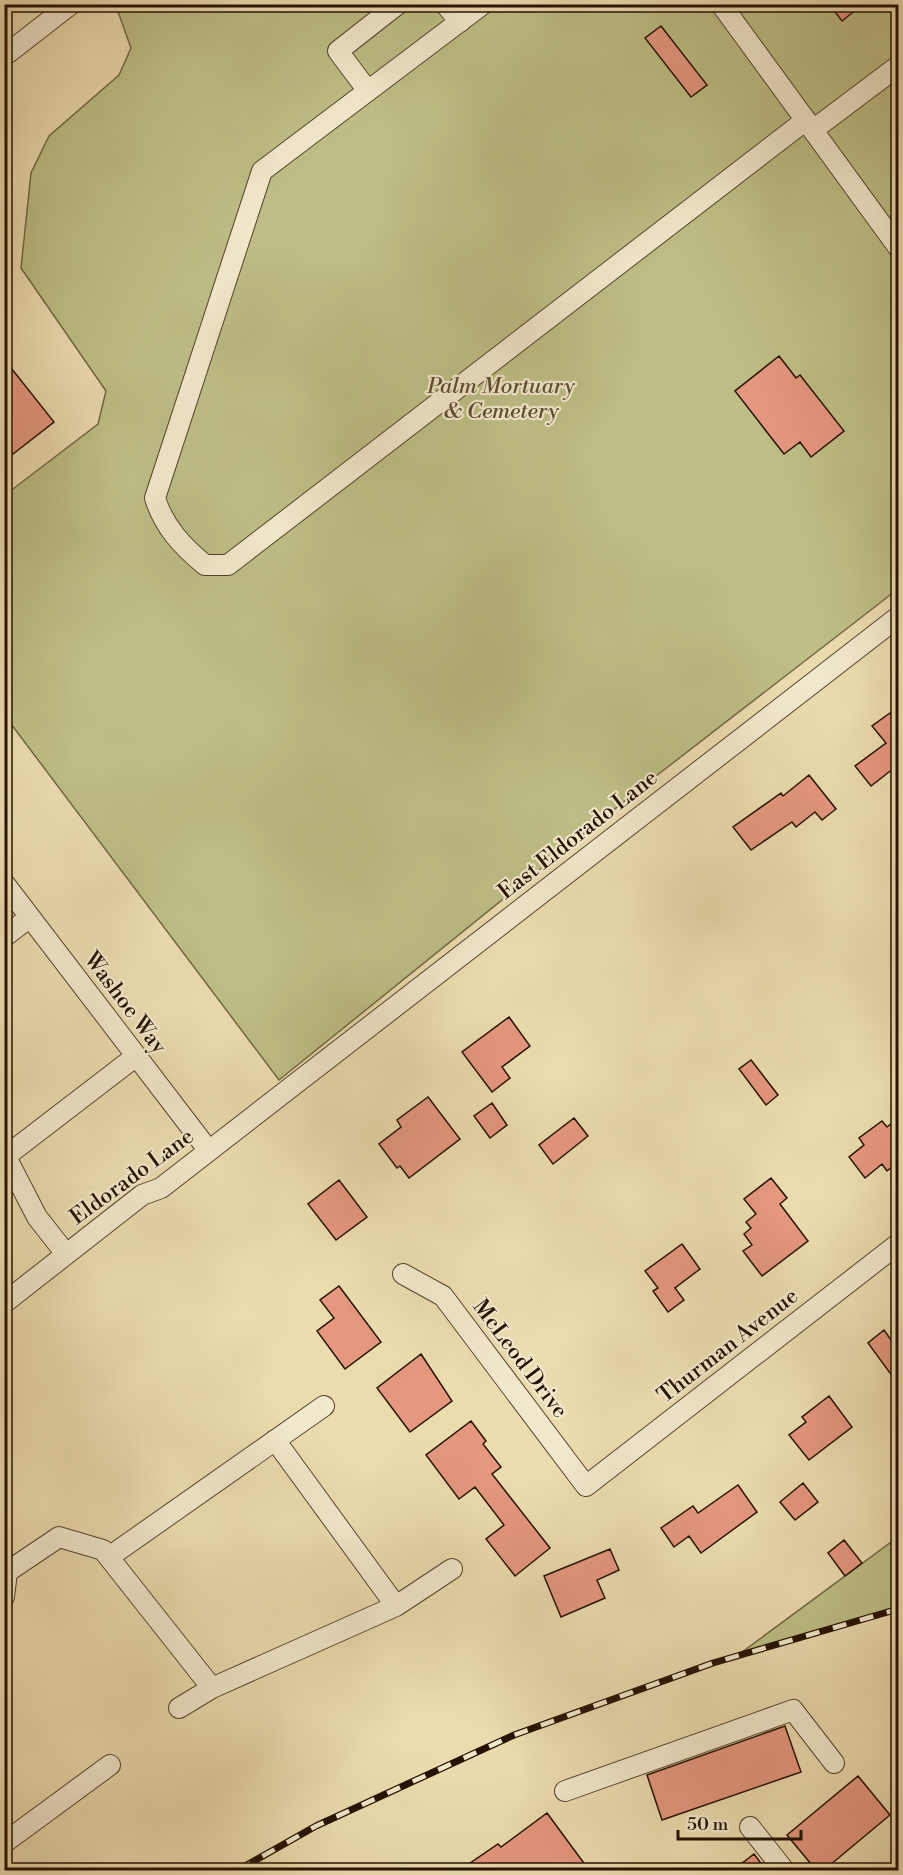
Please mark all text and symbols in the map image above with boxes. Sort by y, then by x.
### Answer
park label: Palm Mortuary & Cemetery [426,373,575,425]
street label: East Eldorado Lane [493,764,663,906]
street label: Washoe Way [77,946,172,1060]
street label: Eldorado Lane [65,1123,199,1231]
street label: Thurman Avenue [652,1283,804,1409]
street label: McLeod Drive [467,1294,573,1424]
scale bar [678,1803,801,1841]
text: 50 m [687,1813,729,1836]

